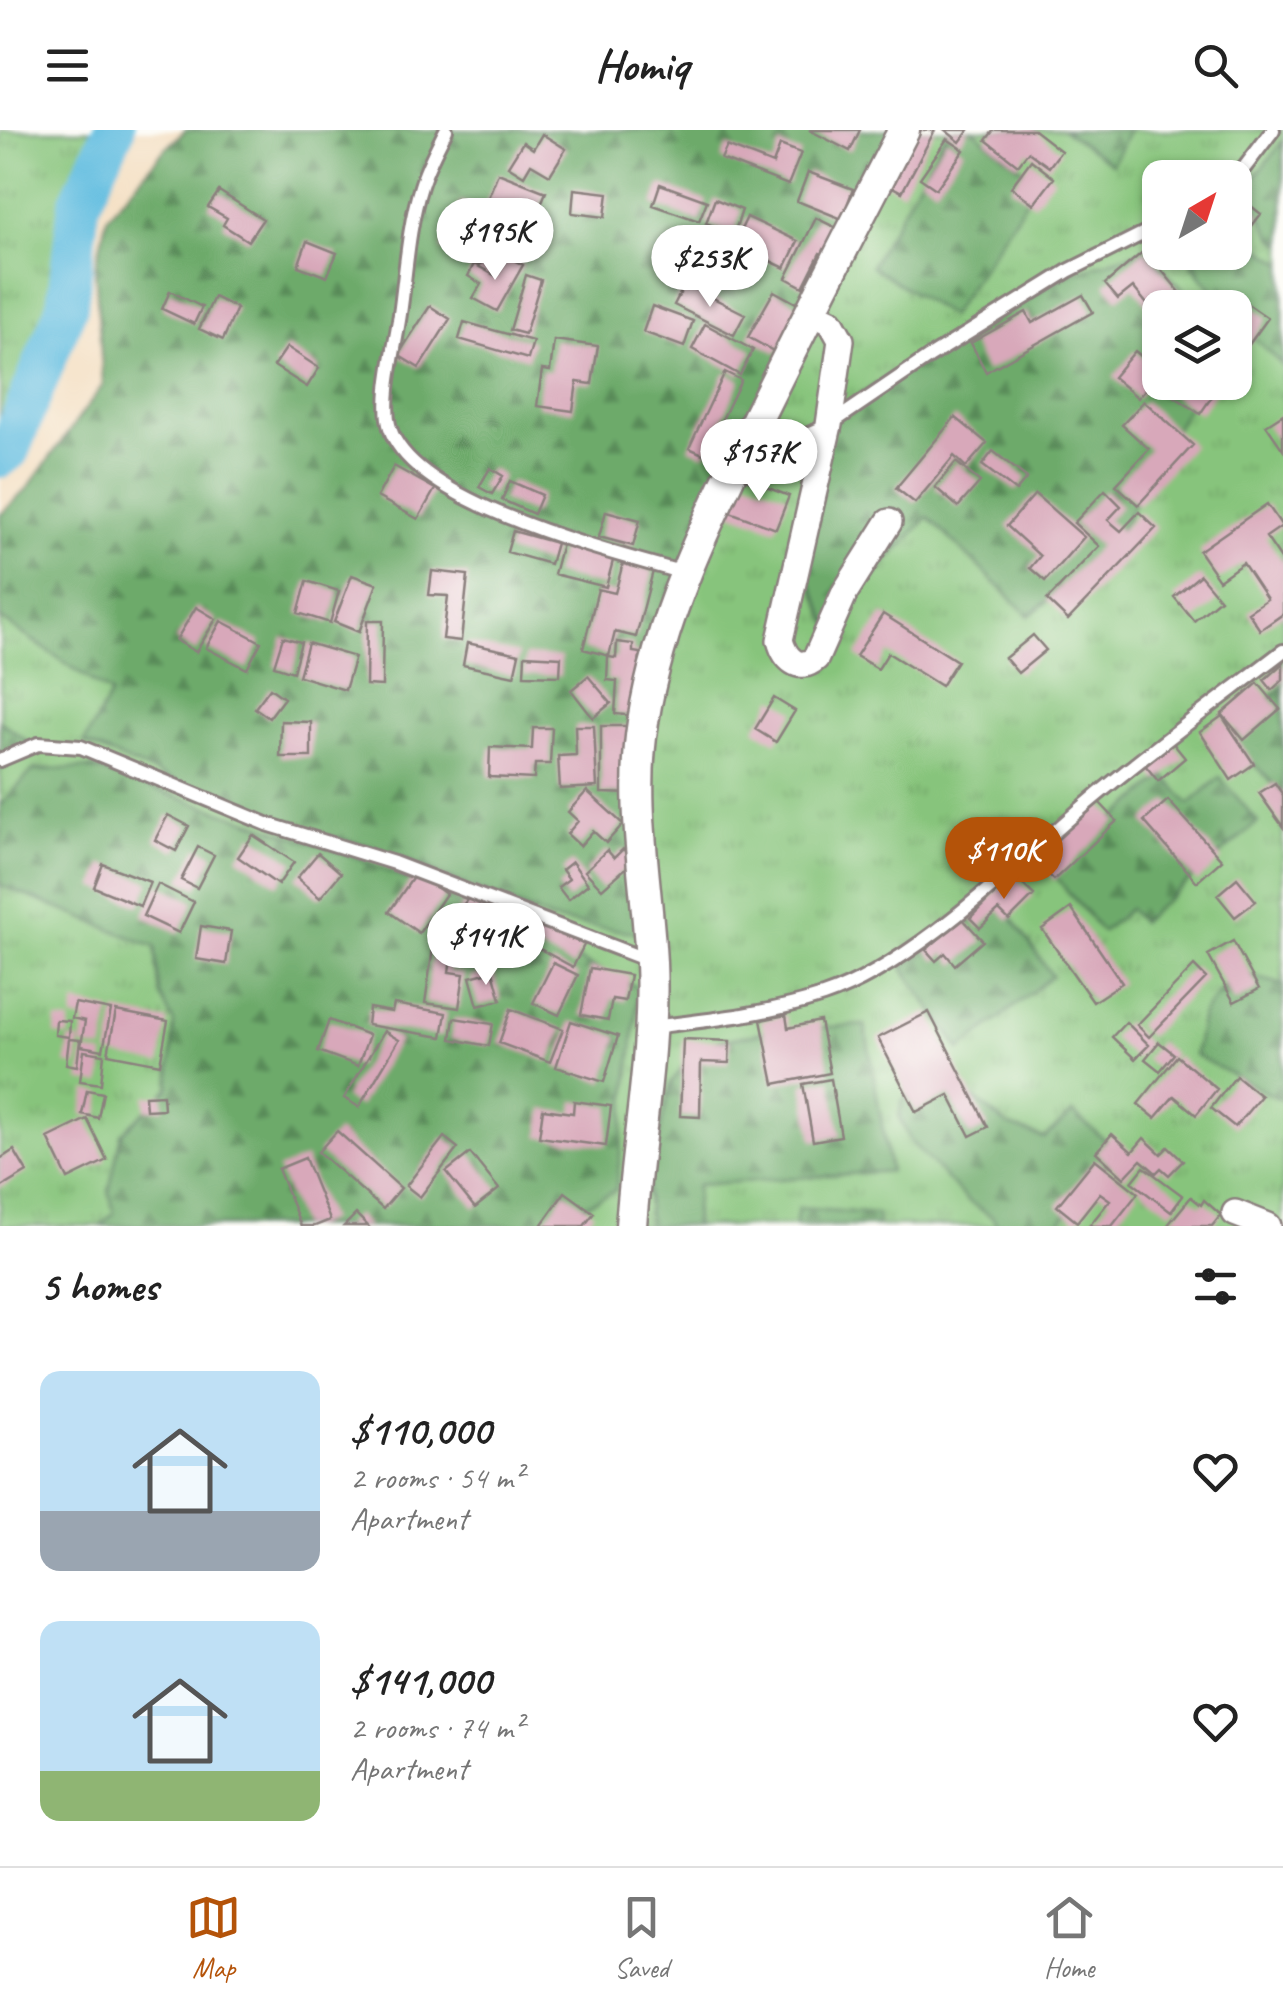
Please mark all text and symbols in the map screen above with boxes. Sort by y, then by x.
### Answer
text: Homiq [595,37,688,94]
icon: menu [40,38,95,93]
icon: search [1188,38,1243,93]
north arrow [1142,160,1252,270]
map controls [1142,160,1252,400]
pin: $195K [425,198,565,283]
text: $195K [459,210,531,251]
pin: $253K [640,225,780,310]
text: $253K [673,237,747,278]
button: layers [1142,290,1252,400]
pin: $157K [689,419,829,504]
text: $157K [722,431,796,472]
pin: $110K [934,817,1074,902]
text: $110K [967,829,1041,870]
pin: $141K [416,903,556,988]
text: $141K [449,915,523,956]
icon: filters [1188,1259,1243,1314]
text: 5 homes [40,1260,158,1313]
text: $110,000 [350,1404,491,1457]
icon: home [120,1411,240,1531]
icon: heart [1188,1444,1243,1499]
text: 2 rooms · 54 m² [350,1457,523,1498]
text: Apartment [350,1498,468,1539]
text: $141,000 [350,1654,491,1707]
icon: home [120,1661,240,1781]
icon: heart [1188,1694,1243,1749]
text: 2 rooms · 74 m² [350,1707,523,1748]
text: Apartment [350,1748,468,1789]
tab: Map [186,1890,241,1985]
tab: Saved [614,1890,669,1985]
tab: Home [1042,1890,1097,1985]

